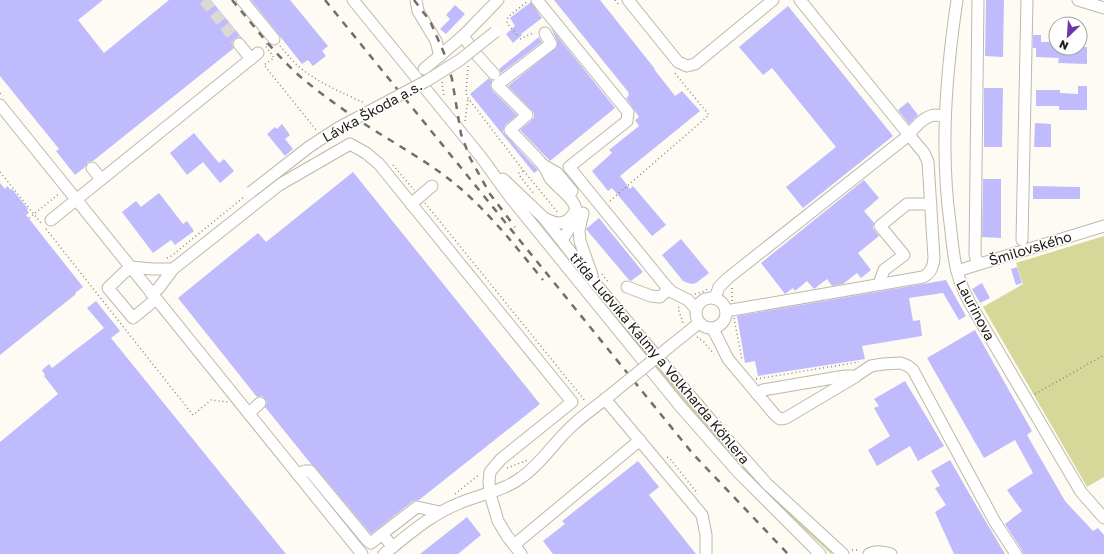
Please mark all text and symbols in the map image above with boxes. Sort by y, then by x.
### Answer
north arrow [1048,16,1088,56]
text: N [1057,38,1070,53]
street label: Lávka Škoda a.s. [319,77,425,145]
street label: Šmilovského [987,227,1073,269]
street label: třída Ludvíka Kalmy a Volkharda Köhlera [566,249,754,467]
street label: Laurinova [953,277,999,343]

